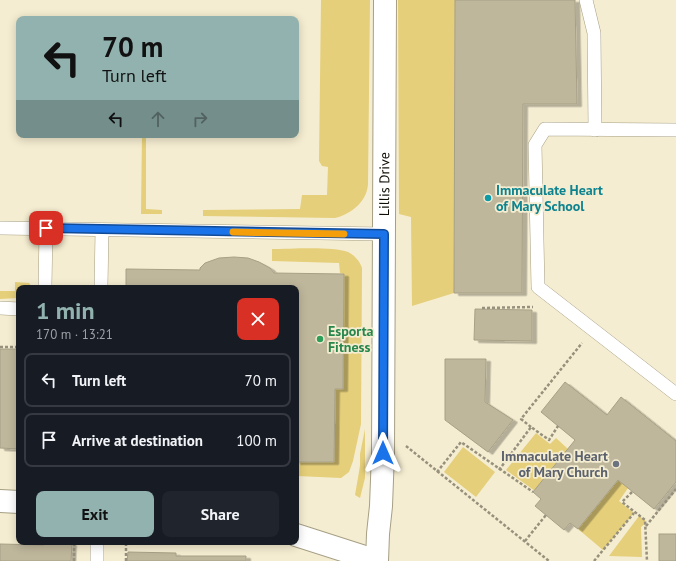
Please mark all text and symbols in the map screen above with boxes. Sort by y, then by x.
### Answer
text: 70 m [102,28,163,65]
icon: left [36,32,88,84]
text: Turn left [102,64,167,87]
icon: left [105,108,127,130]
icon: ahead [147,108,169,130]
icon: right [189,108,211,130]
street label: Lillis Drive [375,152,393,216]
place label: Immaculate Heart of Mary School [496,181,603,215]
marker: Immaculate Heart of Mary School [483,193,493,203]
pin [29,211,63,245]
icon: arrive [35,217,57,239]
text: 1 min [36,295,95,326]
button: close [237,298,279,340]
place label: Esporta Fitness [328,322,374,356]
text: 170 m · 13:21 [36,326,113,343]
marker: Esporta Fitness [315,334,325,344]
icon: left [38,369,60,391]
text: Turn left [72,371,126,390]
text: 70 m [244,371,277,390]
icon: arrive [38,429,60,451]
text: Arrive at destination [72,431,203,450]
text: 100 m [236,431,277,450]
position arrow [362,432,404,474]
place label: Immaculate Heart of Mary Church [501,447,608,481]
marker: Immaculate Heart of Mary Church [611,459,621,469]
button: Exit [36,491,154,537]
button: Share [162,491,279,537]

